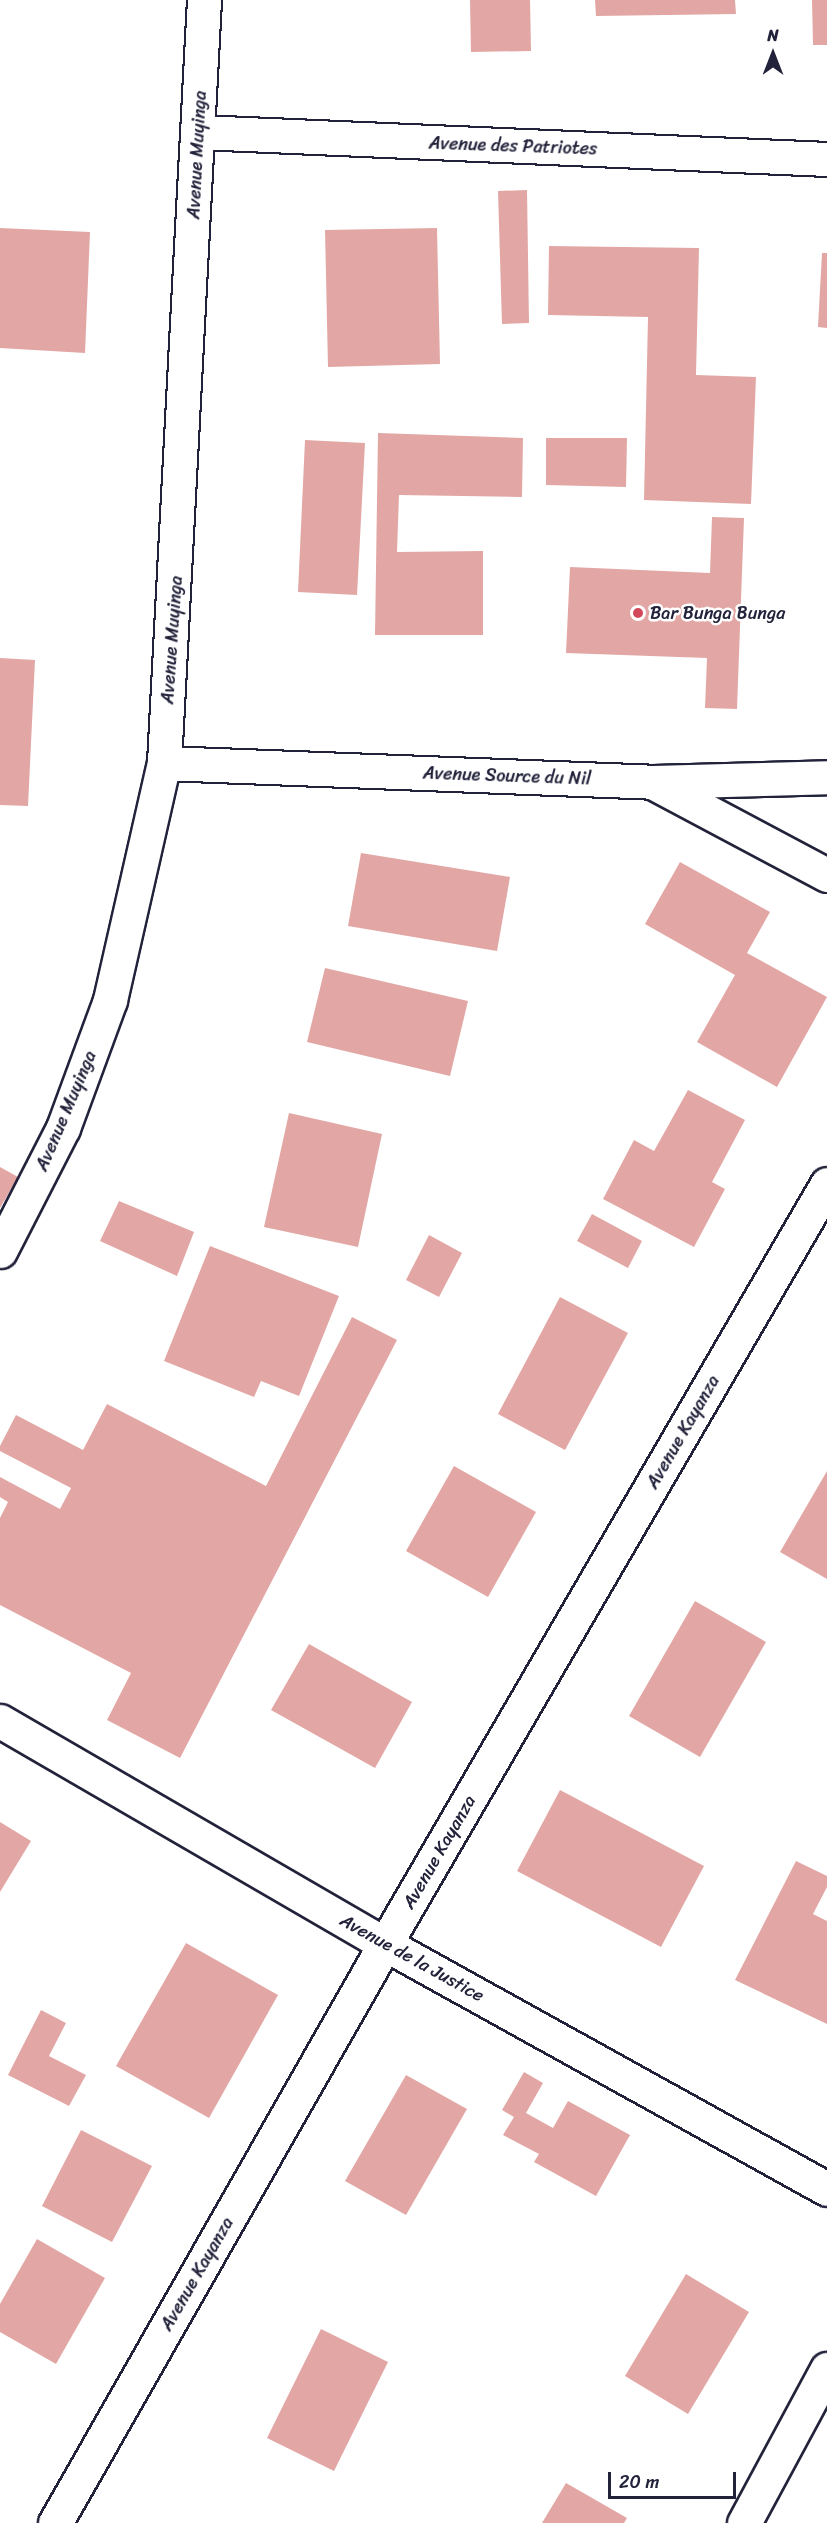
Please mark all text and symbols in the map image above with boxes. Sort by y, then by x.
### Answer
text: N [767,21,779,50]
north arrow [743,24,803,84]
street label: Avenue Muyinga [183,90,211,220]
street label: Avenue des Patriotes [429,132,597,160]
street label: Avenue Muyinga [157,575,187,705]
place label: Bar Bunga Bunga [650,602,785,624]
marker: Bar Bunga Bunga [631,606,645,620]
street label: Avenue Source du Nil [423,762,591,790]
street label: Avenue Muyinga [31,1048,101,1174]
street label: Avenue Kayanza [642,1371,724,1493]
street label: Avenue Kayanza [398,1791,480,1913]
street label: Avenue de la Justice [336,1909,488,2007]
street label: Avenue Kayanza [156,2213,238,2335]
scale bar [611,2460,738,2498]
text: 20 m [619,2466,659,2498]

